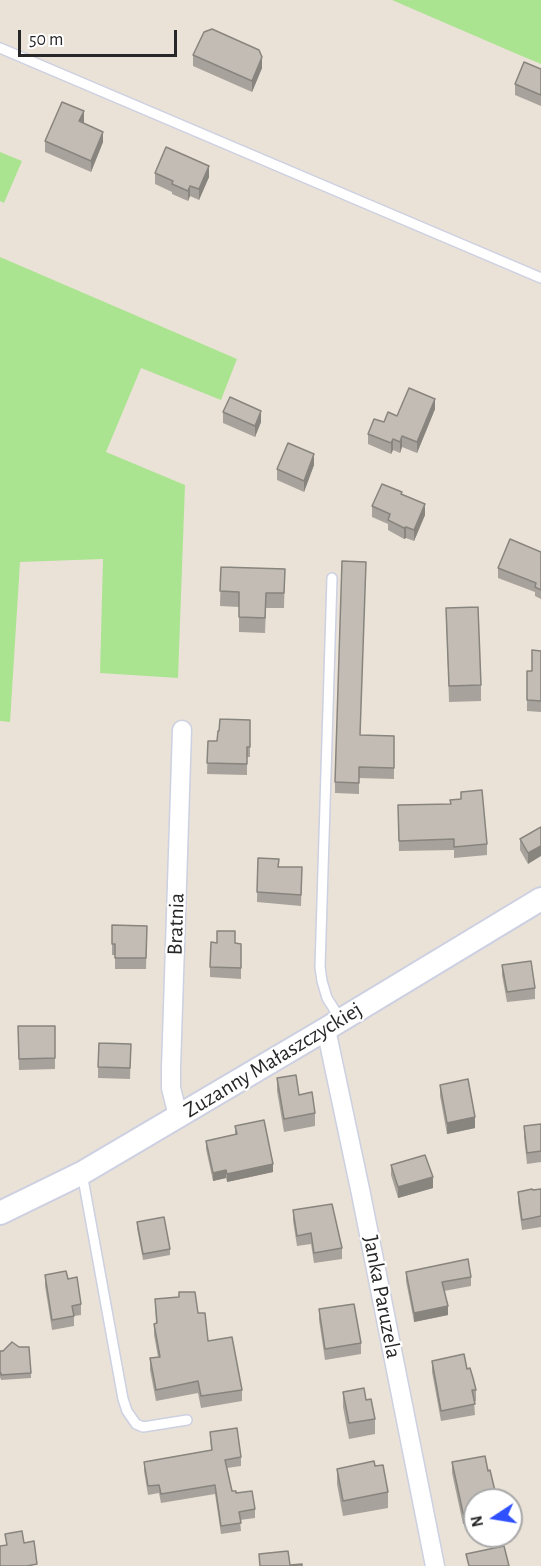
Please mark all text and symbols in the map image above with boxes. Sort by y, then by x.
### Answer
scale bar [21,18,180,56]
text: 50 m [29,31,63,49]
street label: Bratnia [162,892,190,956]
street label: Zuzanny Małaszczyckiej [179,996,367,1124]
street label: Janka Paruzela [357,1233,407,1361]
north arrow [463,1488,523,1548]
text: N [468,1514,486,1528]

